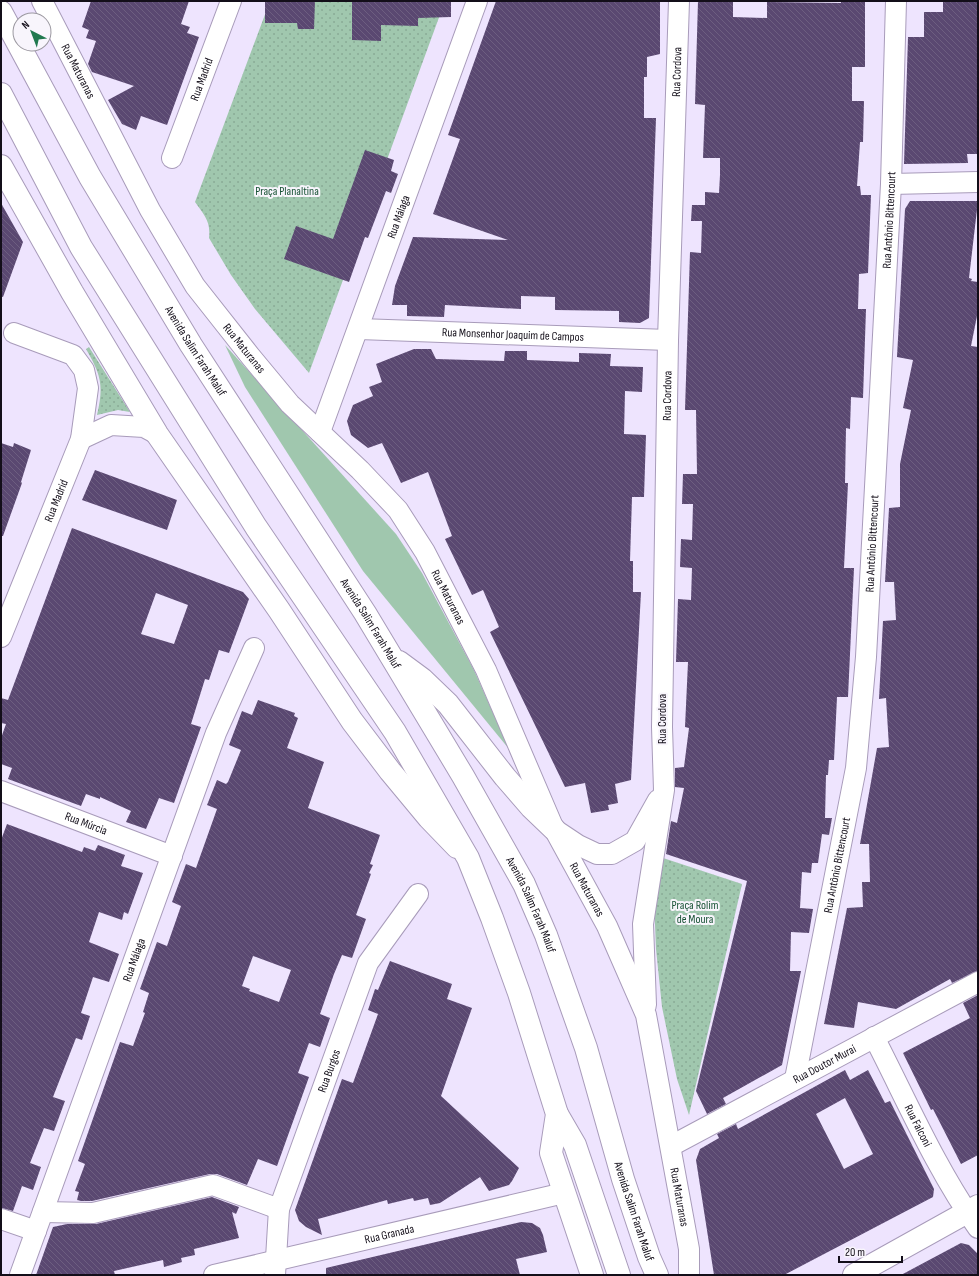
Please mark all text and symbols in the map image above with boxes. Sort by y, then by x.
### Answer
north arrow [12,12,52,52]
text: N [19,18,32,32]
street label: Rua Maturanas [58,41,99,101]
street label: Rua Cordova [668,46,685,97]
street label: Rua Madrid [187,56,216,103]
street label: Rua Antônio Bittencourt [879,171,899,269]
park label: Praça Planaltina [255,184,319,199]
street label: Rua Málaga [384,193,413,241]
street label: Avenida Salim Farah Maluf [161,302,230,399]
street label: Rua Maturanas [220,320,269,376]
street label: Rua Monsenhor Joaquim de Campos [442,324,584,345]
street label: Rua Cordova [659,370,675,421]
street label: Rua Madrid [41,477,71,524]
street label: Rua Antônio Bittencourt [862,494,882,593]
street label: Rua Maturanas [428,567,469,627]
street label: Avenida Salim Farah Maluf [336,575,405,672]
street label: Rua Cordova [655,694,670,744]
street label: Rua Múrcia [63,808,110,838]
street label: Rua Antônio Bittencourt [820,816,854,914]
street label: Avenida Salim Farah Maluf [502,853,559,955]
street label: Rua Maturanas [566,860,608,919]
park label: Praça Rolim de Moura [672,898,719,927]
street label: Rua Málaga [119,936,149,984]
street label: Rua Doutor Murai [790,1041,859,1087]
street label: Rua Burgos [314,1047,344,1094]
street label: Rua Falconi [901,1102,935,1149]
street label: Avenida Salim Farah Maluf [611,1159,658,1264]
street label: Rua Maturanas [667,1166,692,1228]
street label: Rua Granada [363,1221,416,1247]
scale bar [839,1238,902,1264]
text: 20 m [845,1245,865,1260]

